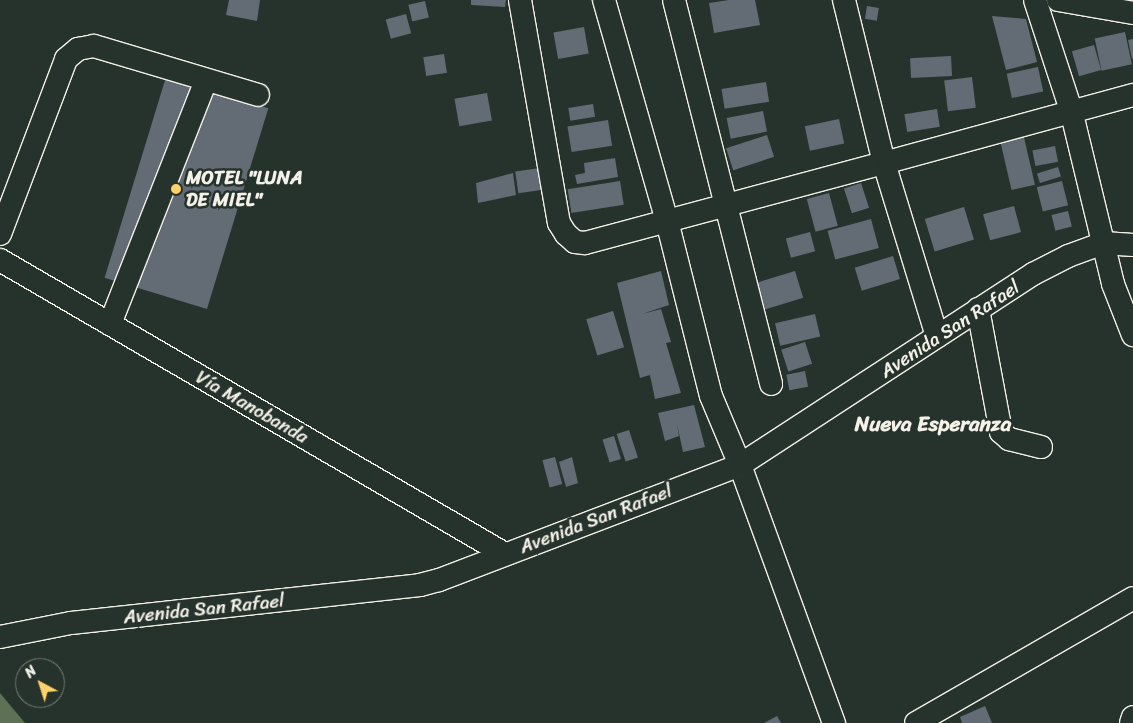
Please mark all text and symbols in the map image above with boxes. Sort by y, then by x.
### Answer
place label: MOTEL "LUNA DE MIEL" [186,167,303,211]
marker: MOTEL "LUNA DE MIEL" [170,183,182,195]
street label: Avenida San Rafael [876,276,1024,382]
street label: Vía Manobanda [192,366,312,448]
district label: Nueva Esperanza [855,411,1011,437]
street label: Avenida San Rafael [517,479,675,559]
street label: Avenida San Rafael [123,589,285,629]
north arrow [15,658,65,708]
text: N [19,659,42,685]

